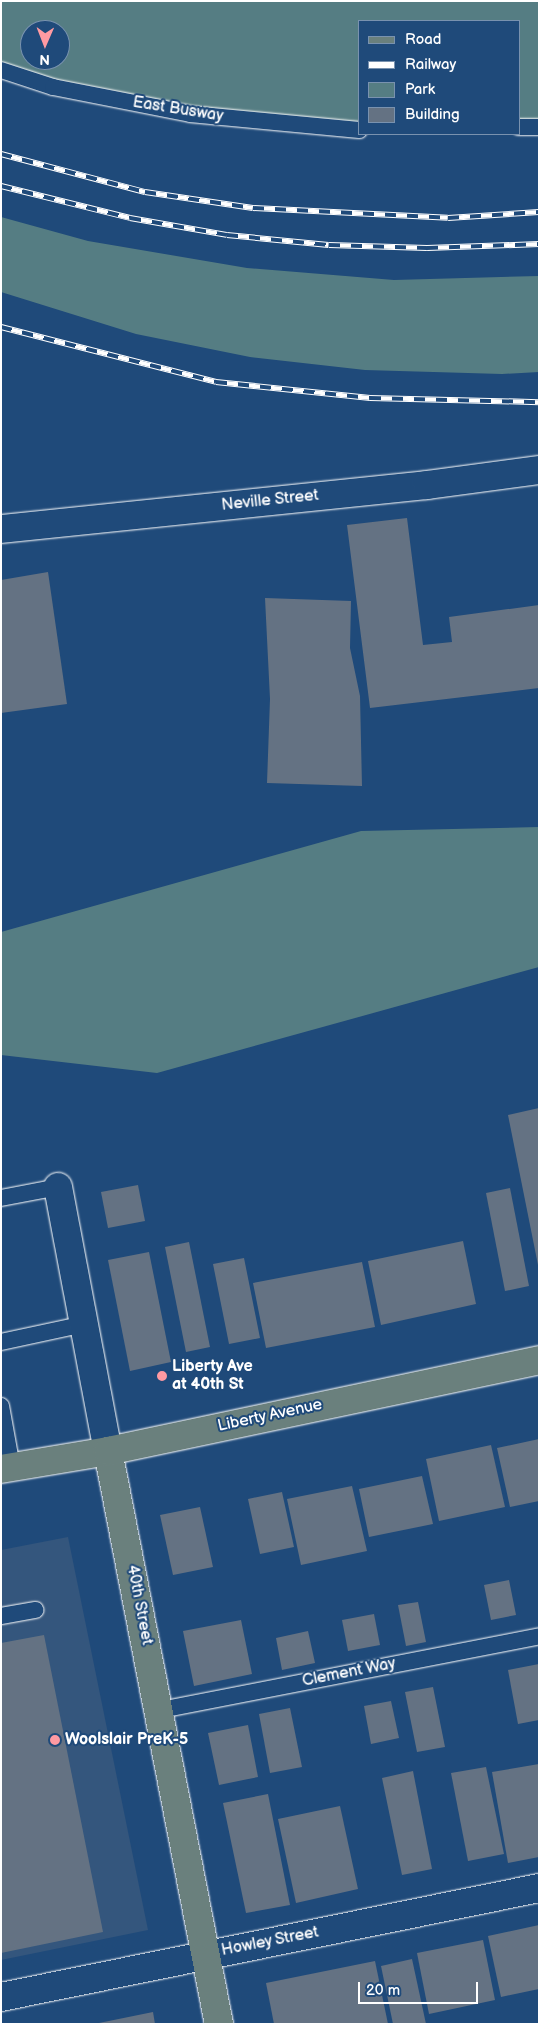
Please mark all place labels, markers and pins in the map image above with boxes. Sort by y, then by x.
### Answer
place label: Liberty Ave at 40th St [172,1357,253,1395]
marker: Liberty Ave at 40th St [156,1370,168,1382]
place label: Woolslair PreK-5 [65,1730,188,1750]
marker: Woolslair PreK-5 [49,1734,61,1746]

